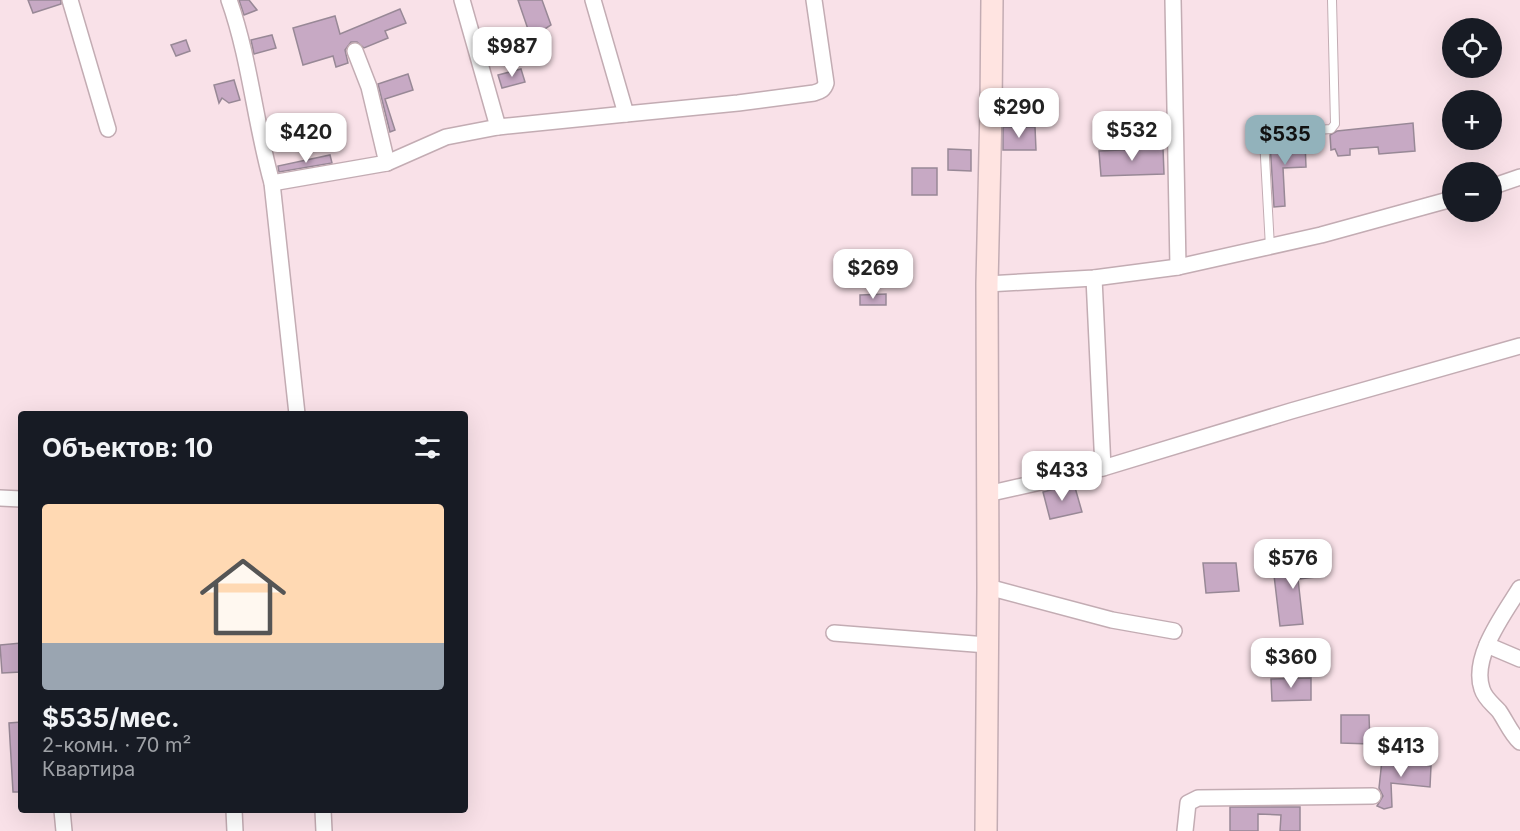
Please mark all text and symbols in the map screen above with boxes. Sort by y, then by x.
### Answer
map controls [1442,18,1502,222]
button: locate [1442,18,1502,78]
pin: $987 [476,27,548,78]
text: $987 [487,34,537,58]
pin: $290 [983,88,1055,139]
button: + [1442,90,1502,150]
text: $290 [993,95,1045,119]
pin: $532 [1096,111,1168,162]
pin: $420 [270,113,342,164]
pin: $535 [1249,115,1321,166]
text: $532 [1106,118,1158,142]
text: $420 [280,120,332,144]
text: $535 [1259,122,1311,146]
button: − [1442,162,1502,222]
pin: $269 [837,249,909,300]
text: $269 [847,256,899,280]
icon: filters [411,431,444,464]
text: Объектов: 10 [42,432,213,463]
pin: $433 [1026,451,1098,502]
text: $433 [1036,458,1088,482]
pin: $576 [1257,539,1329,590]
icon: home [189,543,297,651]
text: $576 [1268,546,1318,570]
pin: $360 [1255,638,1327,689]
text: $360 [1265,645,1317,669]
text: $535/мес. [42,702,180,733]
pin: $413 [1365,727,1437,778]
text: 2-комн. · 70 m² [42,733,191,757]
text: $413 [1377,734,1425,758]
text: Квартира [42,757,135,781]

